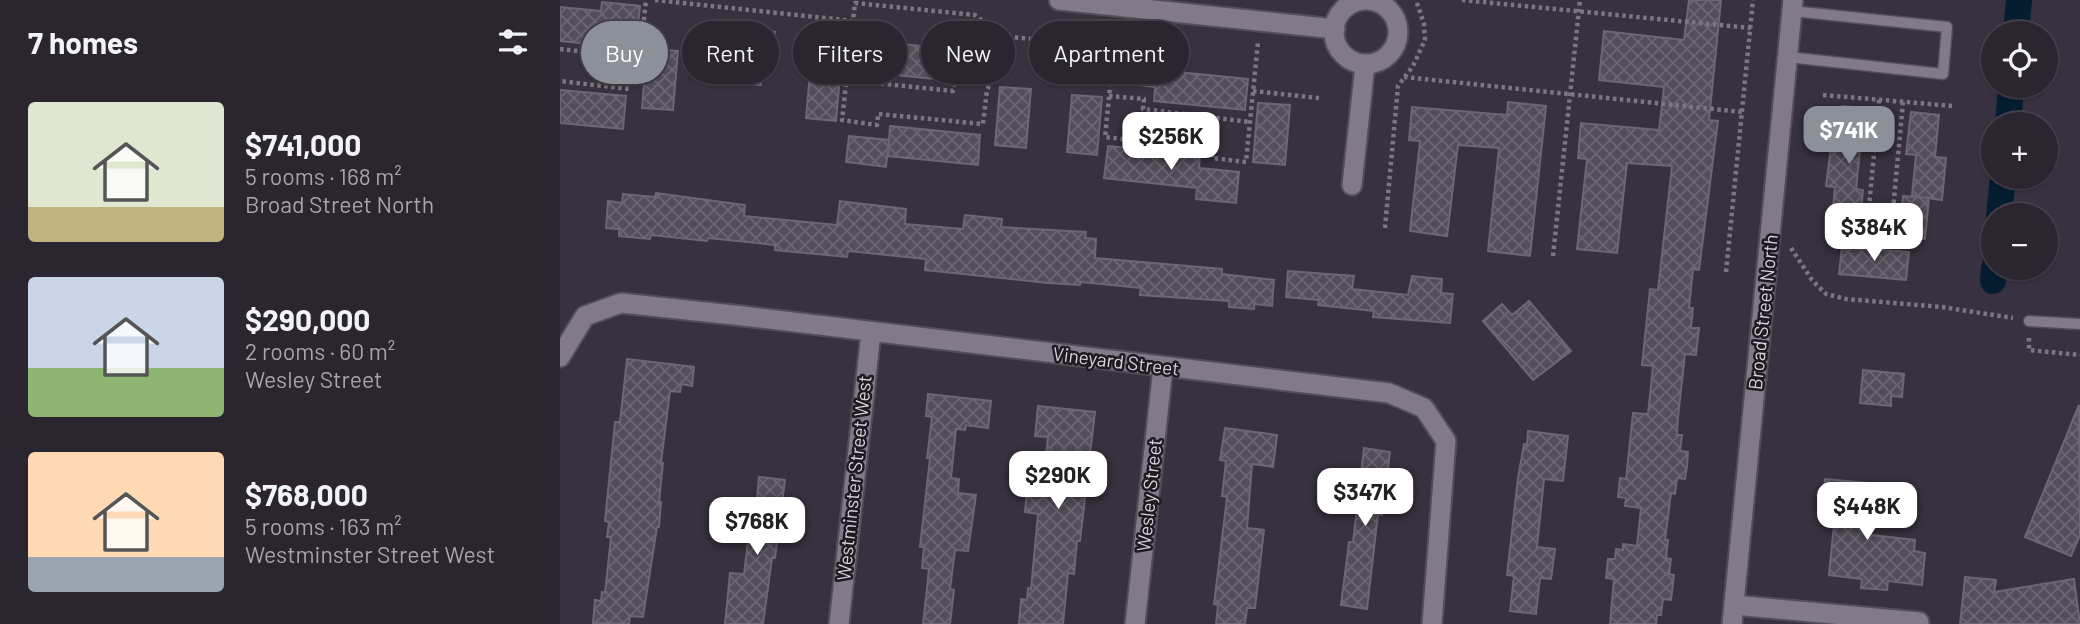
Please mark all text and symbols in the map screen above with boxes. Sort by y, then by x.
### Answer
chip: Buy [581,21,668,84]
chip: Rent [682,21,779,84]
chip: Filters [793,21,907,84]
chip: New [921,21,1015,84]
chip: Apartment [1029,21,1189,84]
map controls [1981,21,2058,280]
button: locate [1981,21,2058,98]
icon: filters [494,23,532,61]
text: 7 homes [28,24,138,60]
pin: $741K [1800,106,1898,166]
button: + [1981,112,2058,189]
pin: $256K [1122,113,1220,172]
text: $741K [1820,115,1878,143]
text: $256K [1138,121,1204,149]
text: $741,000 [245,126,361,162]
icon: home [84,130,168,214]
text: 5 rooms · 168 m² [245,162,402,190]
text: Broad Street North [245,190,434,218]
button: − [1981,203,2058,280]
pin: $384K [1825,204,1923,263]
text: $384K [1841,212,1907,240]
street label: Broad Street North [1743,233,1782,391]
text: $290,000 [245,301,370,337]
icon: home [84,305,168,389]
text: 2 rooms · 60 m² [245,337,395,365]
street label: Vineyard Street [1052,341,1181,380]
text: Wesley Street [245,365,382,393]
street label: Westminster Street West [831,374,876,582]
street label: Wesley Street [1131,437,1166,553]
pin: $290K [1009,452,1107,511]
text: $290K [1025,460,1091,488]
pin: $347K [1316,468,1414,528]
text: $768,000 [245,476,368,512]
text: $347K [1333,477,1397,505]
icon: home [84,480,168,564]
pin: $448K [1818,482,1916,542]
text: $448K [1833,491,1901,519]
pin: $768K [708,498,806,557]
text: $768K [725,506,789,534]
text: 5 rooms · 163 m² [245,512,402,540]
text: Westminster Street West [245,540,495,568]

